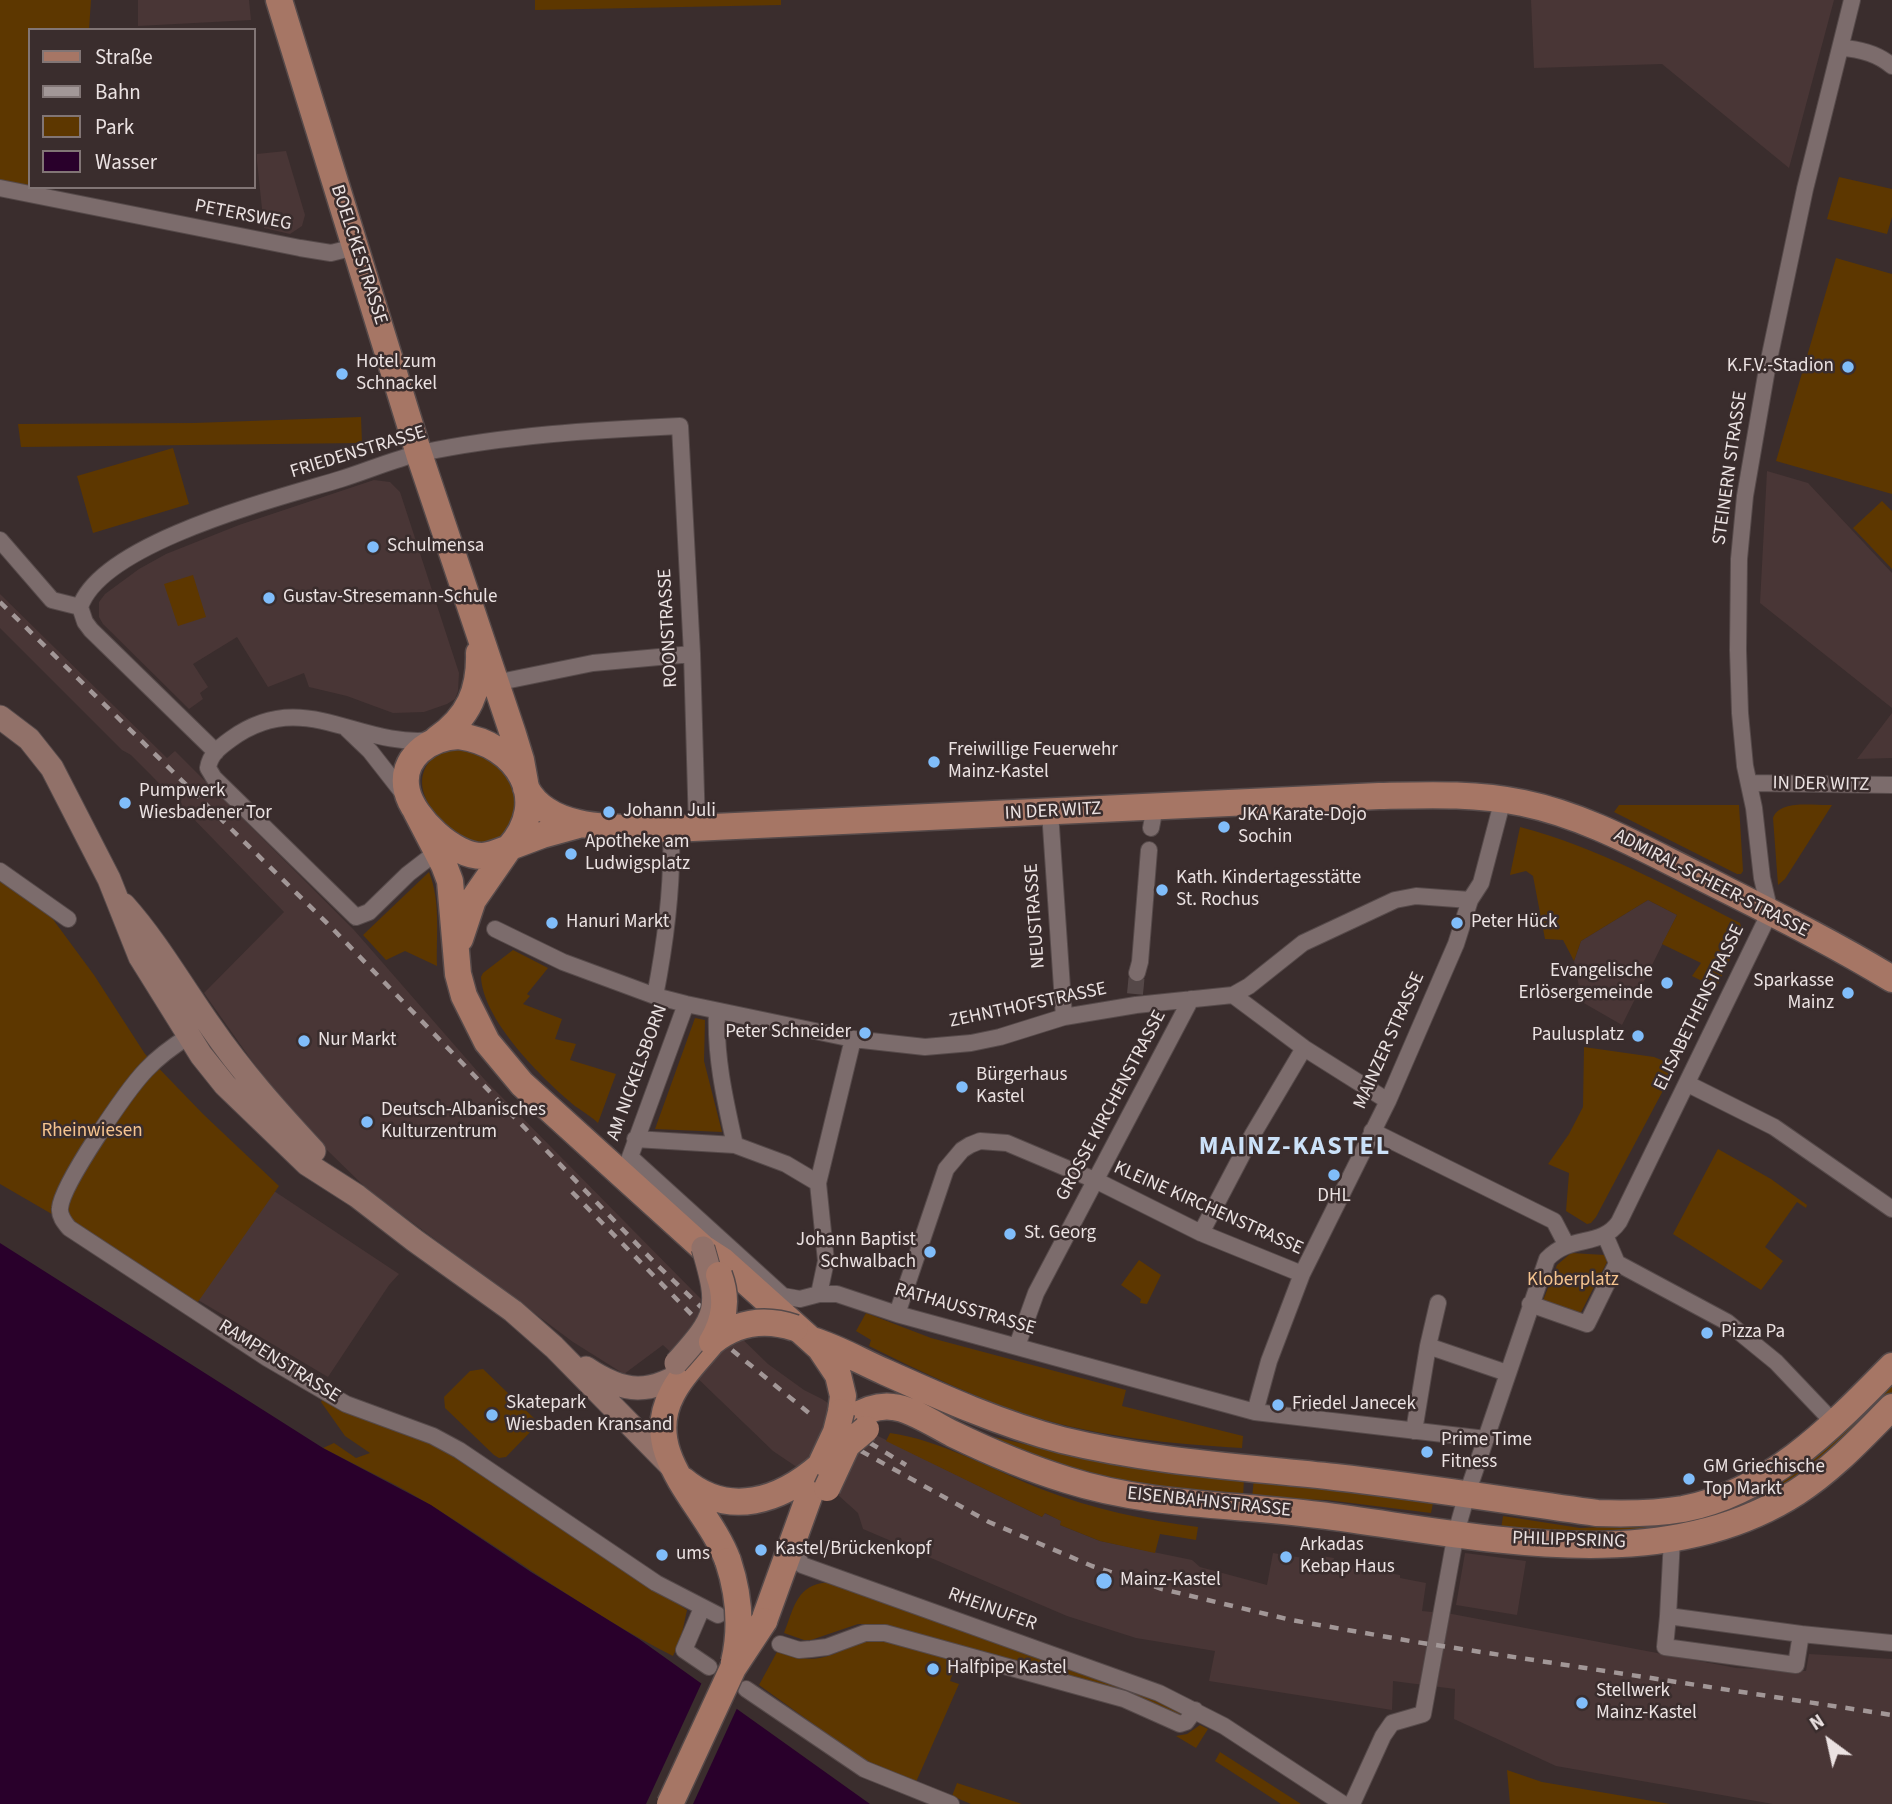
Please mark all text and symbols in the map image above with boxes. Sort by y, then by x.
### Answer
legend [28,28,256,189]
text: Straße [95,42,153,72]
text: Bahn [95,77,141,107]
text: Park [95,112,134,142]
text: Wasser [95,147,157,177]
street label: BOELCKESTRASSE [325,182,391,328]
street label: PETERSWEG [193,195,293,237]
place label: Hotel zum Schnackel [356,352,437,396]
place label: K.F.V.-Stadion [1727,356,1834,378]
marker: K.F.V.-Stadion [1840,359,1856,375]
marker: Hotel zum Schnackel [334,366,350,382]
street label: STEINERN STRASSE [1709,390,1753,546]
street label: FRIEDENSTRASSE [288,422,428,484]
place label: Schulmensa [387,536,484,558]
marker: Schulmensa [365,539,381,555]
street label: ROONSTRASSE [654,568,684,688]
place label: Gustav-Stresemann-Schule [283,587,497,609]
marker: Gustav-Stresemann-Schule [261,590,277,606]
place label: Freiwillige Feuerwehr Mainz-Kastel [948,740,1118,784]
marker: Freiwillige Feuerwehr Mainz-Kastel [926,754,942,770]
street label: IN DER WITZ [1772,773,1870,797]
place label: Pumpwerk Wiesbadener Tor [139,781,272,825]
marker: Pumpwerk Wiesbadener Tor [117,795,133,811]
street label: IN DER WITZ [1004,798,1102,826]
place label: Johann Juli [623,801,716,823]
marker: Johann Juli [601,804,617,820]
place label: JKA Karate-Dojo Sochin [1238,805,1367,849]
marker: JKA Karate-Dojo Sochin [1216,819,1232,835]
street label: ADMIRAL-SCHEER-STRASSE [1610,825,1812,943]
place label: Apotheke am Ludwigsplatz [585,832,690,876]
marker: Apotheke am Ludwigsplatz [563,846,579,862]
street label: NEUSTRASSE [1021,863,1051,969]
place label: Kath. Kindertagesstätte St. Rochus [1176,868,1361,912]
marker: Kath. Kindertagesstätte St. Rochus [1154,882,1170,898]
place label: Hanuri Markt [566,912,669,934]
place label: Peter Hück [1471,912,1557,934]
marker: Hanuri Markt [544,915,560,931]
marker: Peter Hück [1449,915,1465,931]
street label: ELISABETHENSTRASSE [1650,921,1750,1095]
place label: Evangelische Erlösergemeinde [1519,961,1653,1005]
street label: MAINZER STRASSE [1350,969,1430,1113]
place label: Sparkasse Mainz [1753,971,1834,1015]
marker: Evangelische Erlösergemeinde [1659,975,1675,991]
street label: ZEHNTHOFSTRASSE [947,978,1109,1034]
marker: Sparkasse Mainz [1840,985,1856,1001]
street label: AM NICKELSBORN [603,1002,673,1144]
street label: GROSSE KIRCHENSTRASSE [1052,1007,1172,1205]
place label: Peter Schneider [725,1022,851,1044]
marker: Peter Schneider [857,1025,873,1041]
place label: Paulusplatz [1532,1025,1624,1047]
marker: Paulusplatz [1630,1028,1646,1044]
place label: Nur Markt [318,1030,396,1052]
marker: Nur Markt [296,1033,312,1049]
place label: Bürgerhaus Kastel [976,1065,1067,1109]
marker: Bürgerhaus Kastel [954,1079,970,1095]
place label: Deutsch-Albanisches Kulturzentrum [381,1100,546,1144]
marker: Deutsch-Albanisches Kulturzentrum [359,1114,375,1130]
park label: Rheinwiesen [41,1121,143,1143]
district label: MAINZ-KASTEL [1200,1132,1390,1164]
street label: KLEINE KIRCHENSTRASSE [1110,1157,1306,1261]
marker: DHL [1326,1167,1342,1183]
place label: DHL [1317,1186,1351,1208]
place label: St. Georg [1024,1223,1096,1245]
marker: St. Georg [1002,1226,1018,1242]
place label: Johann Baptist Schwalbach [796,1230,916,1274]
marker: Johann Baptist Schwalbach [922,1244,938,1260]
park label: Kloberplatz [1527,1270,1619,1292]
street label: RATHAUSSTRASSE [892,1279,1038,1341]
street label: RAMPENSTRASSE [214,1316,344,1408]
place label: Pizza Pa [1721,1322,1785,1344]
marker: Pizza Pa [1699,1325,1715,1341]
place label: Skatepark Wiesbaden Kransand [506,1393,673,1437]
place label: Friedel Janecek [1292,1394,1416,1416]
marker: Friedel Janecek [1270,1397,1286,1413]
marker: Skatepark Wiesbaden Kransand [484,1407,500,1423]
place label: Prime Time Fitness [1441,1430,1532,1474]
marker: Prime Time Fitness [1419,1444,1435,1460]
place label: GM Griechische Top Markt [1703,1457,1825,1501]
marker: GM Griechische Top Markt [1681,1471,1697,1487]
street label: EISENBAHNSTRASSE [1126,1483,1292,1523]
street label: PHILIPPSRING [1512,1528,1626,1554]
place label: Arkadas Kebap Haus [1300,1535,1395,1579]
place label: Kastel/Brückenkopf [775,1539,931,1561]
marker: Kastel/Brückenkopf [753,1542,769,1558]
place label: ums [676,1544,710,1566]
marker: ums [654,1547,670,1563]
marker: Arkadas Kebap Haus [1278,1549,1294,1565]
place label: Mainz-Kastel [1120,1570,1221,1592]
marker: Mainz-Kastel [1094,1571,1114,1591]
street label: RHEINUFER [944,1583,1040,1637]
place label: Halfpipe Kastel [947,1658,1067,1680]
marker: Halfpipe Kastel [925,1661,941,1677]
place label: Stellwerk Mainz-Kastel [1596,1681,1697,1725]
marker: Stellwerk Mainz-Kastel [1574,1695,1590,1711]
north arrow [1794,1706,1864,1776]
text: N [1805,1708,1830,1738]

